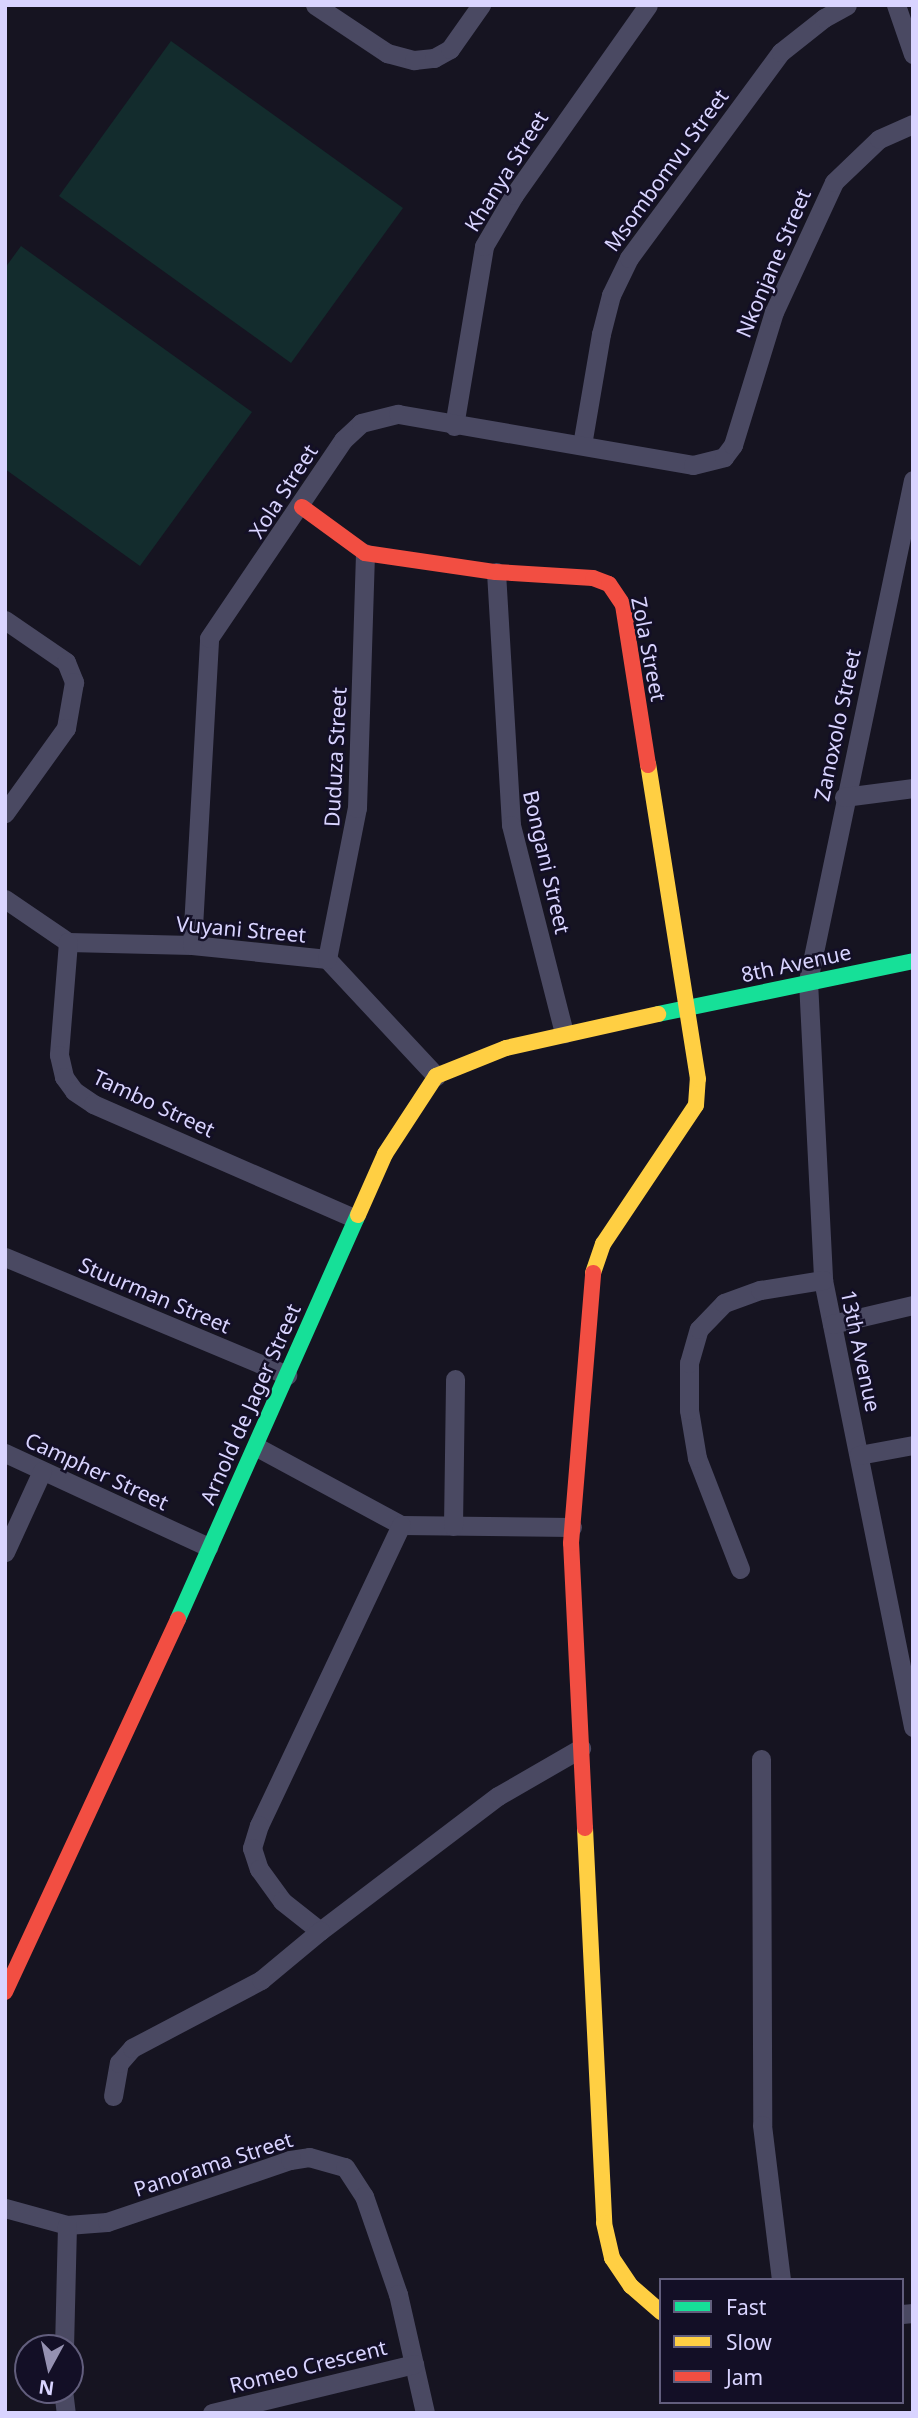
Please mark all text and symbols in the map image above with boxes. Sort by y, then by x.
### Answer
street label: Msombomvu Street [599,84,733,256]
street label: Khanya Street [459,106,553,236]
street label: Nkonjane Street [730,185,816,341]
street label: Xola Street [243,440,323,542]
street label: Zola Street [627,595,671,703]
street label: Zanoxolo Street [809,647,865,803]
street label: Duduza Street [319,686,351,828]
street label: Bongani Street [518,788,576,936]
street label: Vuyani Street [175,911,307,947]
street label: 8th Avenue [739,939,853,987]
street label: Tambo Street [89,1064,219,1142]
street label: Stuurman Street [75,1252,235,1338]
street label: 13th Avenue [836,1288,886,1414]
street label: Arnold de Jager Street [194,1300,306,1508]
street label: Campher Street [21,1427,173,1515]
street label: Panorama Street [130,2126,296,2202]
legend [659,2278,904,2404]
text: Fast [726,2293,766,2321]
text: Slow [726,2328,772,2356]
north arrow [14,2334,84,2404]
street label: Romeo Crescent [227,2334,389,2398]
text: Jam [726,2363,763,2391]
text: N [37,2374,56,2402]

